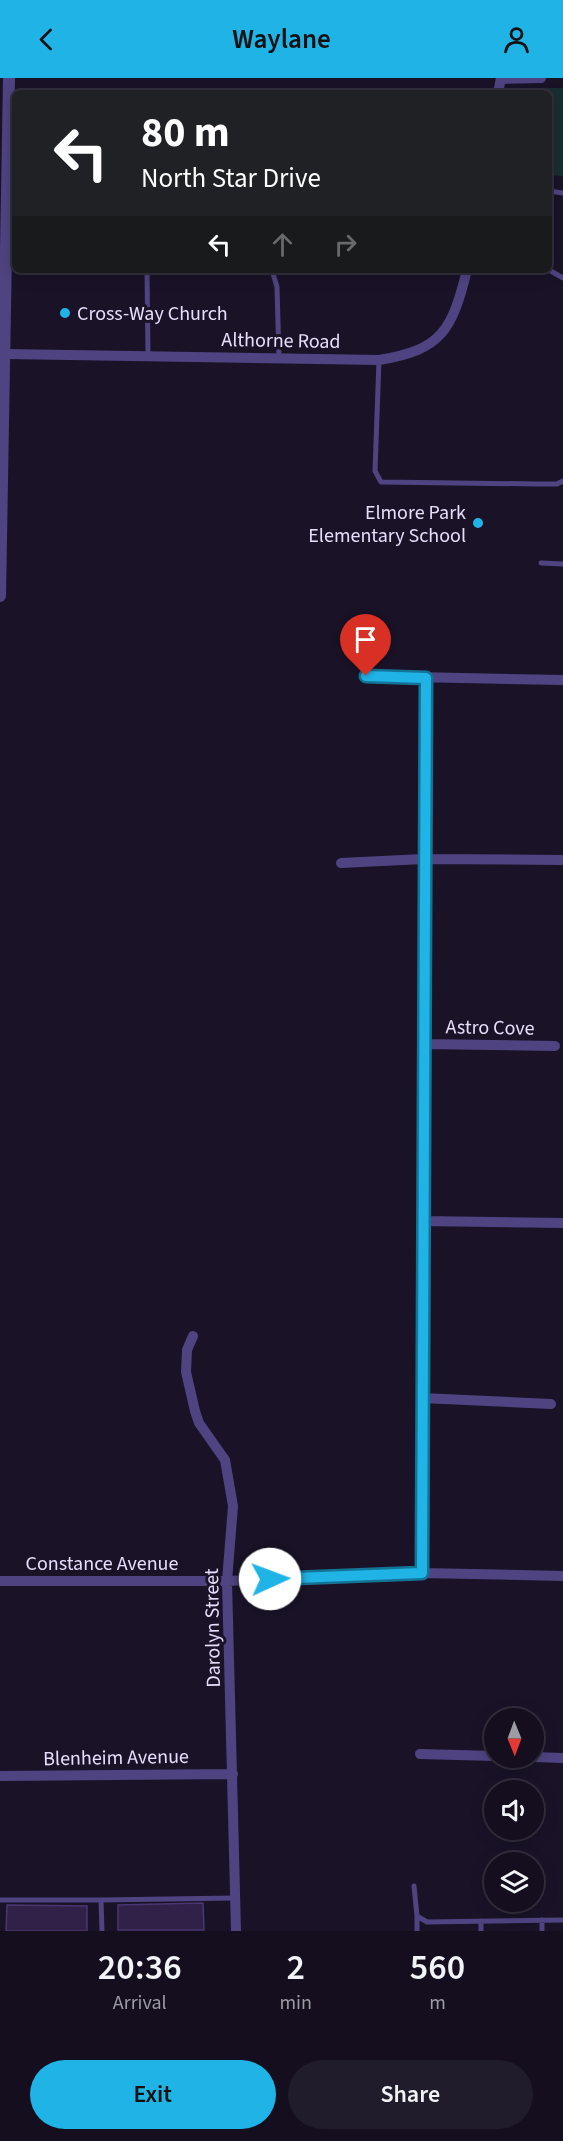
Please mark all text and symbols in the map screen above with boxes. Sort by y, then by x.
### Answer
text: Waylane [232,20,331,59]
icon: back [30,23,63,56]
icon: person [500,23,533,56]
text: 80 m [141,103,230,163]
icon: left [42,114,120,192]
text: North Star Drive [141,159,321,198]
icon: left [203,228,236,261]
icon: ahead [266,228,299,261]
icon: right [329,228,362,261]
place label: Cross-Way Church [77,300,228,328]
marker: Cross-Way Church [58,306,72,320]
street label: Althorne Road [221,326,341,356]
place label: Elmore Park Elementary School [308,499,466,550]
marker: Elmore Park Elementary School [471,516,485,530]
pin [340,614,391,676]
icon: arrive [349,623,382,656]
street label: Astro Cove [445,1013,535,1043]
position arrow [238,1547,302,1611]
street label: Constance Avenue [26,1550,178,1578]
street label: Darolyn Street [198,1568,228,1688]
north arrow [484,1708,544,1768]
map controls [484,1708,544,1912]
street label: Blenheim Avenue [43,1743,189,1773]
button: sound [484,1780,544,1840]
button: layers [484,1852,544,1912]
text: 20:36 [98,1942,182,1993]
text: 2 [286,1942,305,1993]
text: 560 [410,1942,465,1993]
text: Arrival [113,1989,167,2017]
text: min [279,1989,312,2017]
text: m [429,1989,446,2017]
button: Exit [30,2060,276,2129]
button: Share [288,2060,533,2129]

